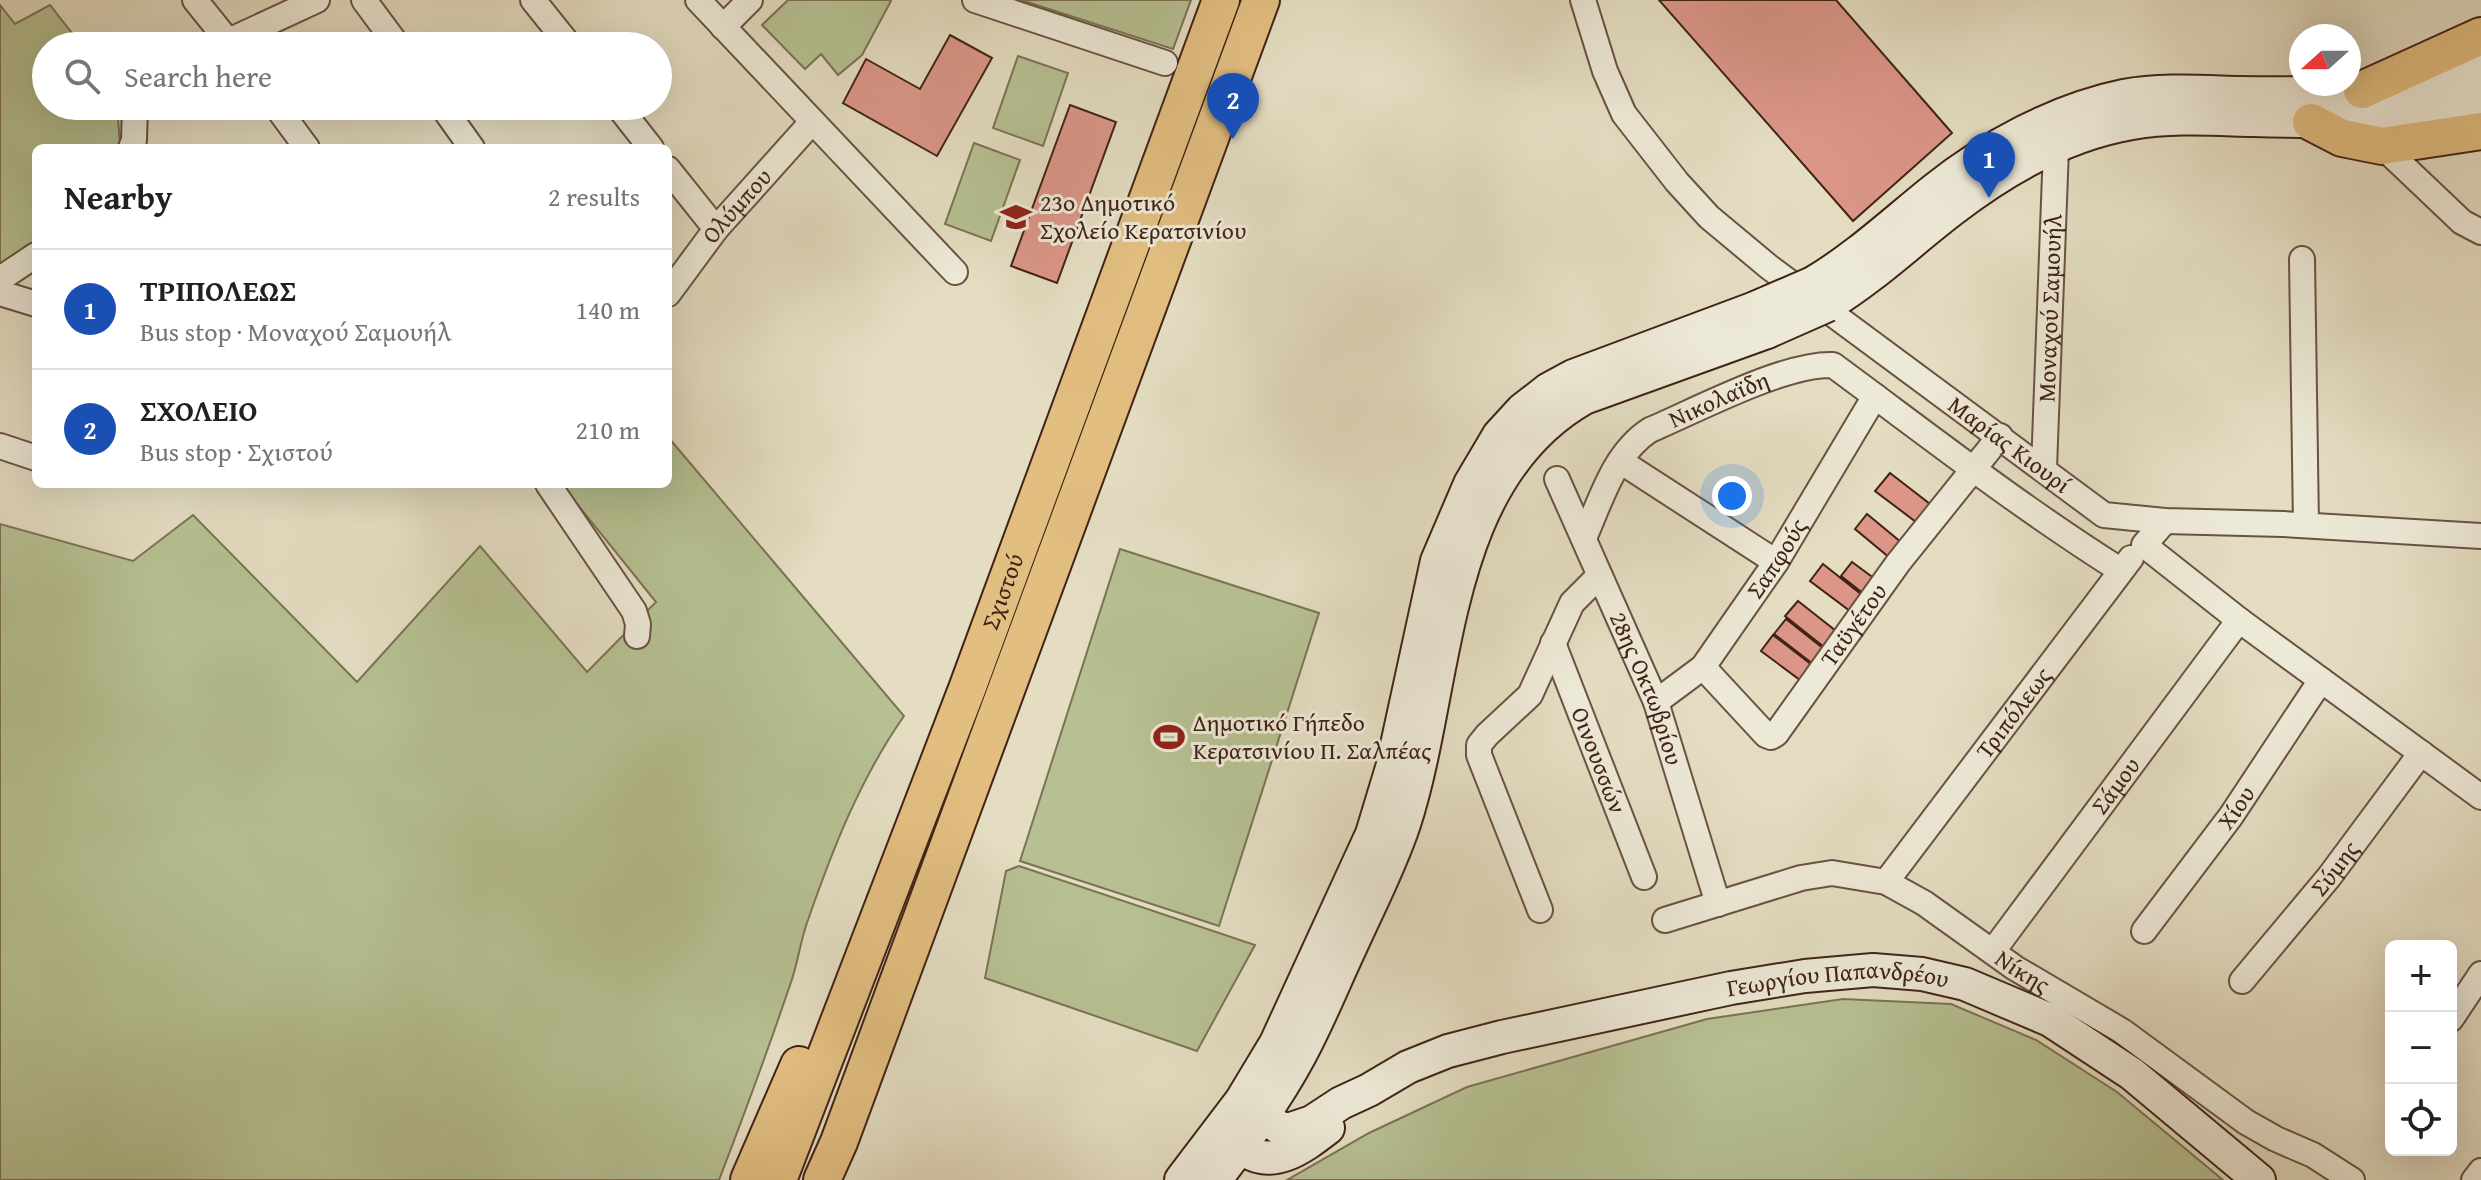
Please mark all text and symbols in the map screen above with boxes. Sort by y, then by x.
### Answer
north arrow [2289,24,2361,96]
search box [32,32,672,120]
icon: search [60,54,104,98]
text: Search here [124,54,272,98]
pin: 2 [1207,73,1259,139]
pin: 1 [1963,132,2015,198]
street label: Ολύμπου [693,160,780,250]
text: Nearby [64,172,173,221]
text: 2 results [548,177,640,216]
place label: 23o Δημοτικό Σχολείο Κερατσινίου [1040,185,1246,248]
school or university icon: 23o Δημοτικό Σχολείο Κερατσινίου [999,200,1033,234]
street label: Μοναχού Σαμουήλ [2028,212,2071,403]
text: ΤΡΙΠΟΛΕΩΣ [140,268,296,312]
text: 1 [83,290,97,329]
text: 140 m [575,290,640,329]
text: Bus stop · Μοναχού Σαμουήλ [140,312,451,351]
street label: Νικολαϊδη [1663,362,1774,437]
street label: Μαρίας Κιουρί [1941,387,2079,502]
text: ΣΧΟΛΕΙΟ [140,388,257,432]
text: 2 [83,410,97,449]
text: 210 m [575,410,640,449]
text: Bus stop · Σχιστού [140,432,333,471]
your location [1712,476,1752,516]
street label: Σαπφούς [1738,511,1815,605]
street label: Σχιστού [972,548,1032,634]
street label: Ταϋγέτου [1812,576,1895,673]
street label: 28ης Οκτωβρίου [1601,606,1692,769]
street label: Τριπόλεως [1967,659,2060,766]
street label: Οινουσσών [1563,702,1636,819]
place label: Δημοτικό Γήπεδο Κερατσινίου Π. Σαλπέας [1193,705,1431,768]
sports icon: Δημοτικό Γήπεδο Κερατσινίου Π. Σαλπέας [1152,720,1186,754]
street label: Σάμου [2082,749,2149,821]
street label: Χίου [2209,778,2263,837]
street label: Σύμης [2302,833,2367,904]
map controls [2385,940,2457,1156]
button: + [2385,940,2457,1012]
street label: Νίκης [1988,941,2057,1002]
street label: Γεωργίου Παπανδρέου [1724,952,1953,1005]
button: − [2385,1012,2457,1084]
button: locate [2385,1084,2457,1156]

